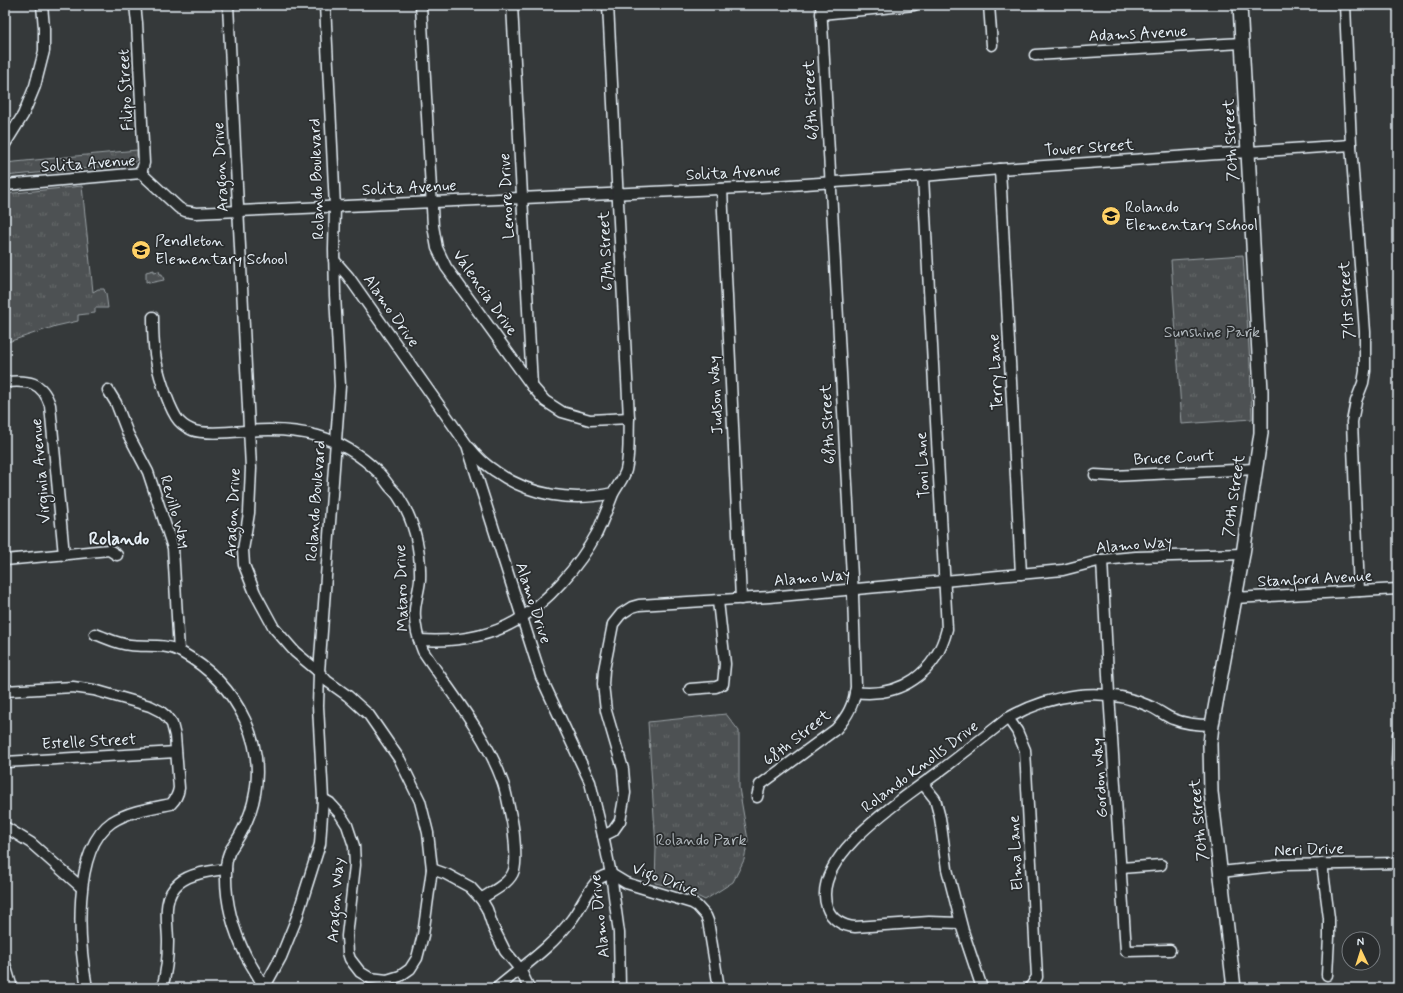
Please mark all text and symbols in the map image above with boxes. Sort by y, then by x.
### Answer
street label: Adams Avenue [1088,21,1188,47]
street label: Filipo Street [113,48,139,131]
street label: 68th Street [798,59,824,141]
street label: 70th Street [1218,98,1244,182]
street label: Rolando Boulevard [304,118,330,240]
street label: Aragon Drive [208,121,235,213]
street label: Tower Street [1043,134,1135,162]
street label: Solita Avenue [40,150,136,178]
street label: Lenore Drive [494,152,520,240]
street label: Solita Avenue [685,160,781,186]
street label: Solita Avenue [361,175,457,201]
place label: Rolando Elementary School [1125,197,1258,236]
school or university icon: Rolando Elementary School [1100,205,1122,227]
street label: 67th Street [593,210,619,291]
place label: Pendleton Elementary School [155,231,288,270]
school or university icon: Pendleton Elementary School [130,239,152,261]
street label: Valencia Drive [448,246,523,341]
street label: 71st Street [1334,260,1360,340]
street label: Alamo Drive [358,270,424,352]
park label: Sunshine Park [1164,322,1260,343]
street label: Terry Lane [984,333,1008,411]
street label: Judson Way [703,355,729,435]
street label: 68th Street [815,383,841,465]
street label: Virginia Avenue [26,418,57,524]
street label: Toni Lane [911,431,935,499]
street label: Rolando Boulevard [301,440,331,562]
street label: Bruce Court [1133,445,1216,471]
street label: 70th Street [1218,453,1250,538]
street label: Aragon Drive [220,467,247,559]
street label: Revillo Way [155,473,195,551]
district label: Rolando [89,527,149,551]
street label: Alamo Way [1095,531,1173,559]
street label: Mataro Drive [390,544,414,632]
street label: Alamo Drive [510,560,556,646]
street label: Alamo Way [773,564,851,592]
street label: Stanford Avenue [1257,565,1373,594]
street label: 68th Street [759,705,836,771]
street label: Rolando Knolls Drive [857,716,983,818]
street label: Estelle Street [41,729,137,755]
street label: Gordon Way [1087,737,1113,819]
street label: 70th Street [1184,777,1214,862]
street label: Elma Lane [1004,815,1028,891]
park label: Rolando Park [655,830,747,851]
street label: Neri Drive [1274,838,1344,862]
street label: Aragon Way [323,856,350,944]
street label: Vigo Drive [628,858,701,903]
street label: Alamo Drive [585,873,615,959]
north arrow [1341,931,1381,971]
text: N [1356,935,1365,949]

